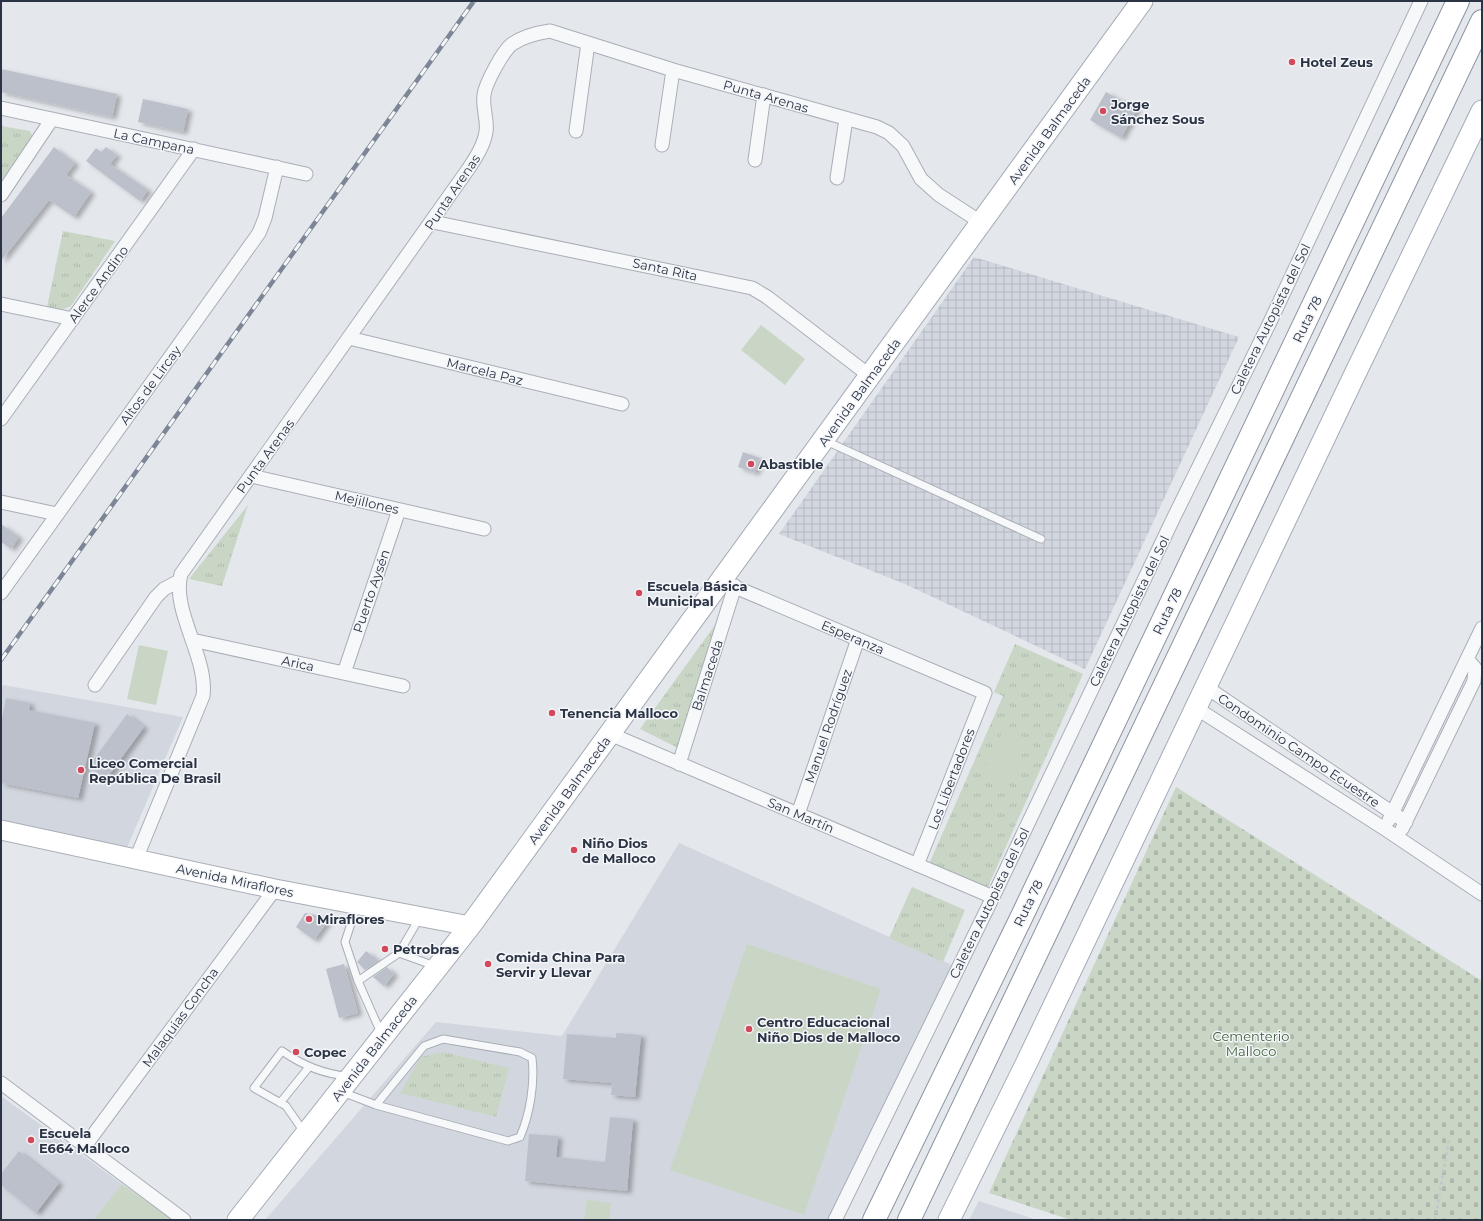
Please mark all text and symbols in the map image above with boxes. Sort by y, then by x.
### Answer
place label: Hotel Zeus [1300,54,1373,70]
marker: Hotel Zeus [1287,57,1297,67]
street label: Avenida Balmaceda [1004,73,1094,187]
street label: Punta Arenas [722,76,810,116]
place label: Jorge Sánchez Sous [1110,96,1205,127]
marker: Jorge Sánchez Sous [1098,106,1108,116]
street label: La Campana [112,125,196,157]
street label: Punta Arenas [421,151,483,233]
street label: Caletera Autopista del Sol [1226,241,1314,397]
street label: Alerce Andino [65,242,131,326]
street label: Santa Rita [631,254,699,284]
street label: Ruta 78 [1289,293,1325,345]
street label: Avenida Balmaceda [814,335,904,449]
street label: Altos de Lircay [116,342,185,428]
street label: Marcela Paz [445,354,525,388]
street label: Punta Arenas [233,416,297,496]
place label: Abastible [758,456,823,472]
marker: Abastible [746,459,756,469]
street label: Mejillones [333,487,401,517]
street label: Caletera Autopista del Sol [1085,533,1173,689]
street label: Puerto Aysén [349,547,393,635]
place label: Escuela Básica Municipal [647,578,748,609]
street label: Ruta 78 [1149,585,1185,637]
marker: Escuela Básica Municipal [634,588,644,598]
street label: Esperanza [819,617,887,657]
street label: Balmaceda [688,637,726,713]
street label: Arica [280,652,316,674]
street label: Manuel Rodríguez [801,667,855,785]
street label: Condominio Campo Ecuestre [1215,690,1383,810]
place label: Tenencia Malloco [560,705,678,721]
marker: Tenencia Malloco [547,708,557,718]
street label: Los Libertadores [924,726,978,832]
street label: Avenida Balmaceda [524,733,614,847]
place label: Liceo Comercial República De Brasil [89,755,221,786]
marker: Liceo Comercial República De Brasil [76,765,86,775]
street label: San Martín [765,794,837,836]
street label: Caletera Autopista del Sol [945,825,1033,981]
place label: Niño Dios de Malloco [582,835,656,866]
marker: Niño Dios de Malloco [569,845,579,855]
street label: Avenida Miraflores [175,860,295,900]
street label: Ruta 78 [1010,877,1046,929]
place label: Miraflores [317,911,385,927]
marker: Miraflores [304,914,314,924]
place label: Petrobras [393,941,459,957]
marker: Petrobras [380,944,390,954]
place label: Comida China Para Servir y Llevar [496,949,625,980]
marker: Comida China Para Servir y Llevar [483,959,493,969]
street label: Malaquias Concha [138,964,222,1070]
street label: Avenida Balmaceda [328,992,420,1104]
place label: Centro Educacional Niño Dios de Malloco [757,1014,901,1045]
marker: Centro Educacional Niño Dios de Malloco [744,1024,754,1034]
park label: Cementerio Malloco [1213,1028,1289,1059]
place label: Copec [304,1044,347,1060]
marker: Copec [291,1047,301,1057]
place label: Escuela E664 Malloco [39,1125,130,1156]
marker: Escuela E664 Malloco [26,1135,36,1145]

